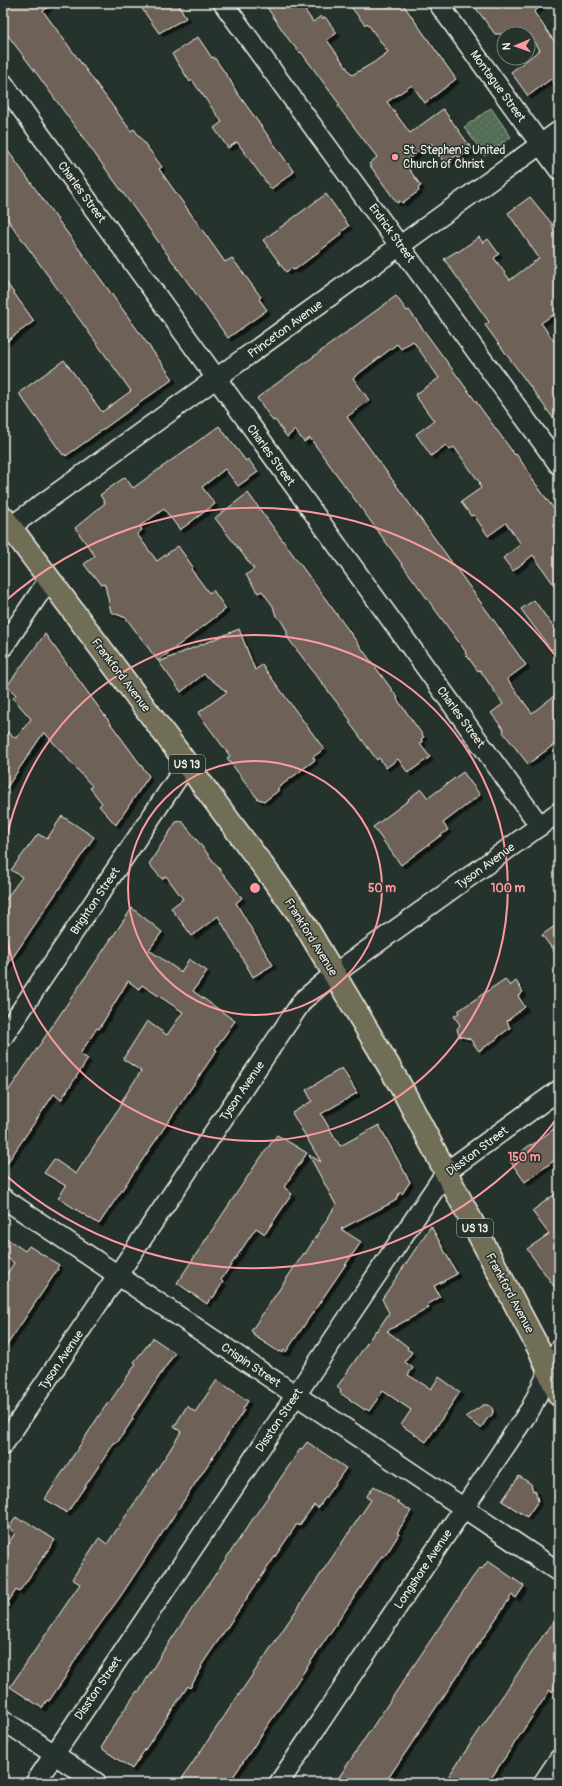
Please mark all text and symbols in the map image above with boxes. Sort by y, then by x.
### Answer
north arrow [496,26,536,66]
text: N [500,42,513,50]
street label: Montague Street [466,47,529,125]
place label: St. Stephen's United Church of Christ [403,143,506,172]
marker: St. Stephen's United Church of Christ [390,152,400,162]
street label: Charles Street [54,159,109,226]
street label: Erdrick Street [365,201,418,266]
street label: Princeton Avenue [245,297,326,362]
street label: Charles Street [243,422,298,489]
street label: Frankford Avenue [88,635,153,715]
street label: Charles Street [433,684,488,751]
road number: US 13 [169,755,205,773]
street label: Tyson Avenue [453,840,518,893]
street label: Brighton Street [67,865,124,938]
centre of rings [248,881,262,895]
text: 50 m [368,881,396,896]
text: 100 m [491,881,526,896]
street label: Frankford Avenue [281,896,340,979]
street label: Tyson Avenue [217,1058,268,1124]
street label: Disston Street [443,1123,511,1180]
text: 150 m [508,1150,541,1165]
road number: US 13 [457,1219,493,1237]
street label: Frankford Avenue [482,1251,537,1336]
street label: Tyson Avenue [36,1327,87,1393]
street label: Crispin Street [218,1340,284,1391]
street label: Disston Street [253,1385,306,1455]
street label: Longshore Avenue [391,1527,456,1612]
street label: Disston Street [72,1653,125,1723]

